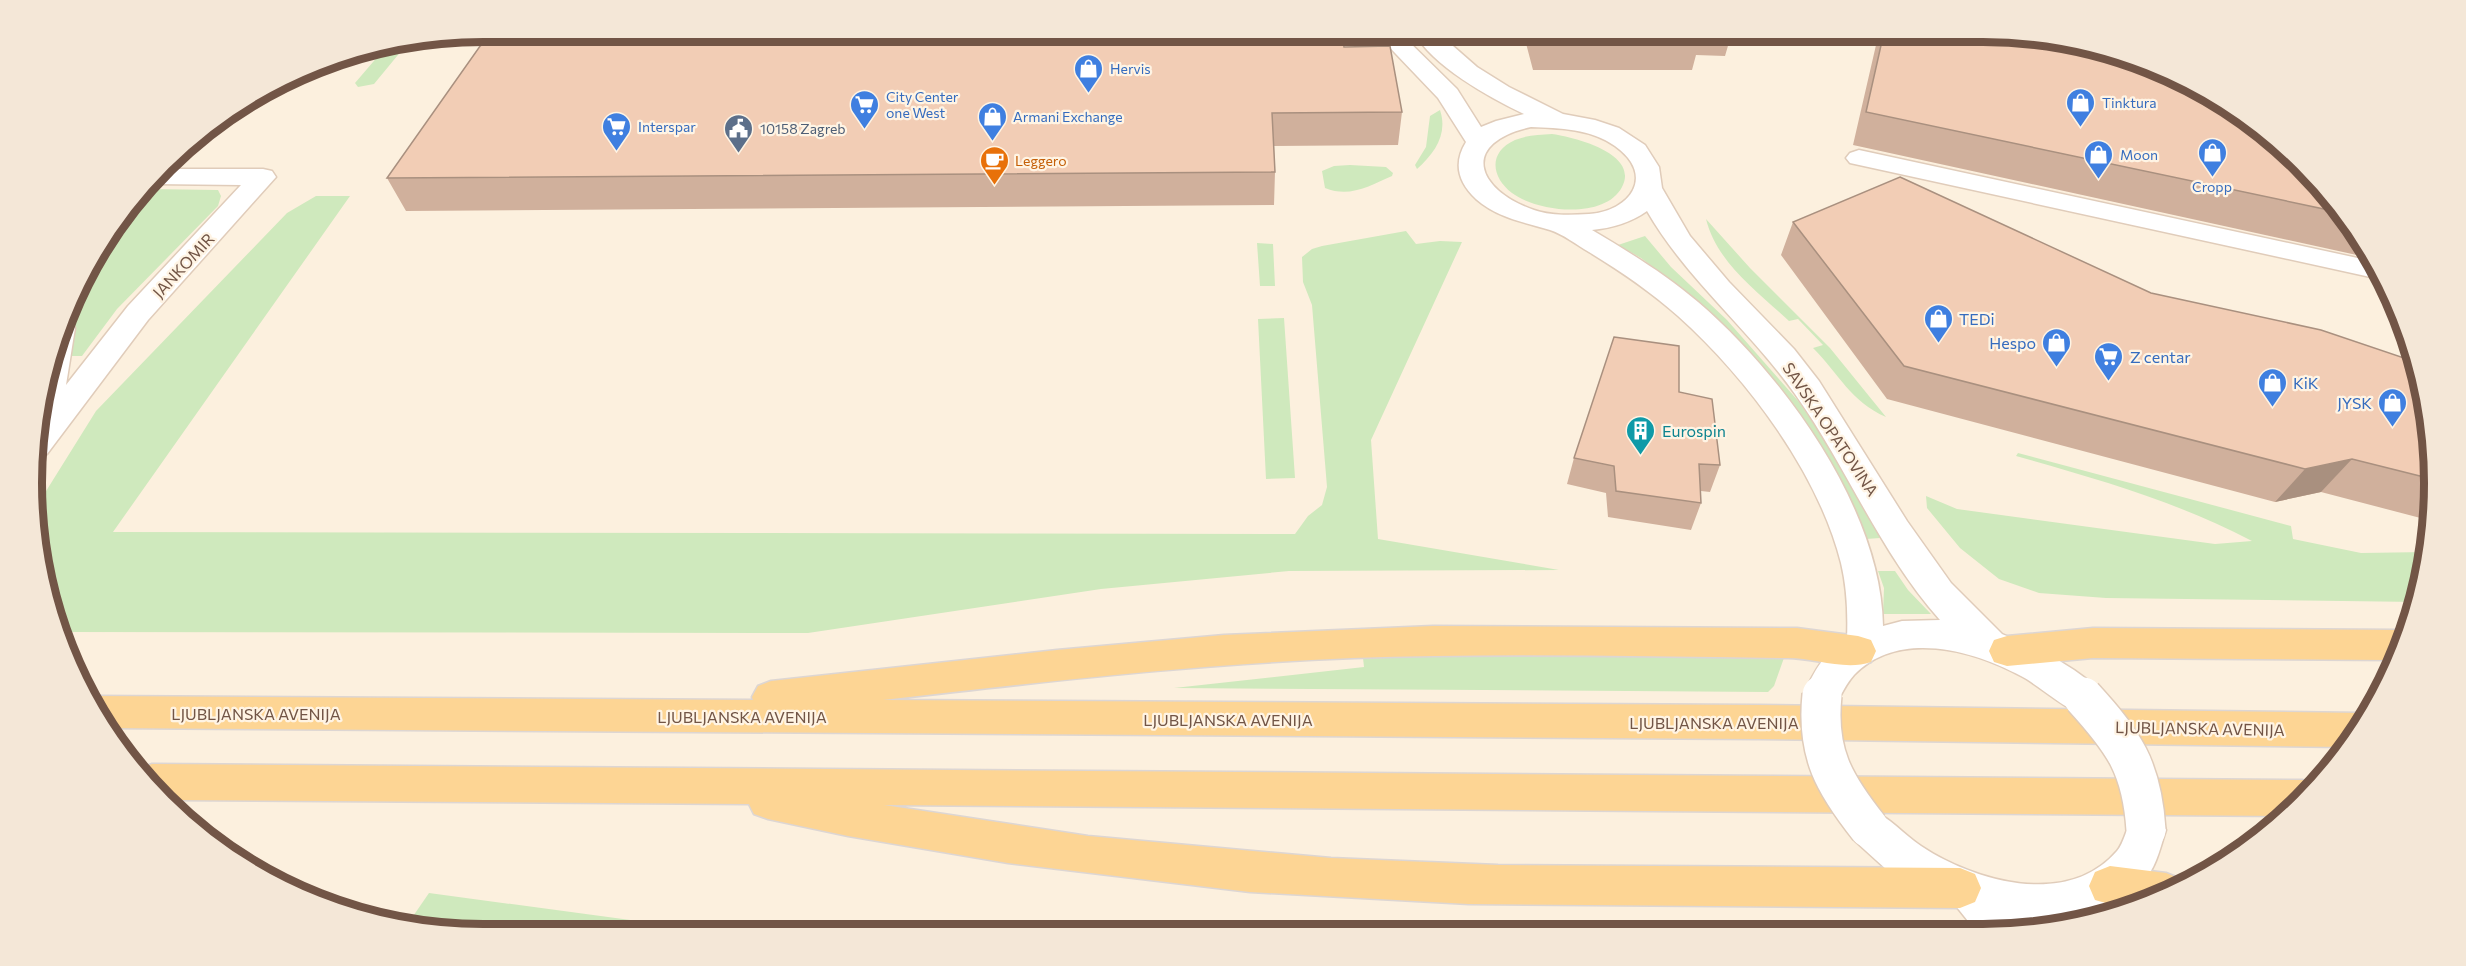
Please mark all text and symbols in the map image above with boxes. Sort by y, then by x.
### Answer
shop icon: Hervis [1073,52,1105,94]
place label: Hervis [1110,60,1151,77]
shop icon: Tinktura [2065,86,2097,128]
supermarket icon: City Center one West [849,88,881,130]
place label: City Center one West [886,88,959,121]
place label: Tinktura [2102,94,2157,111]
shop icon: Armani Exchange [976,100,1008,142]
place label: Armani Exchange [1013,108,1123,125]
supermarket icon: Interspar [601,110,633,152]
public building icon: 10158 Zagreb [723,112,755,154]
place label: Interspar [638,118,696,135]
place label: 10158 Zagreb [760,120,846,137]
shop icon: Cropp [2196,136,2228,178]
shop icon: Moon [2083,138,2115,180]
cafe icon: Leggero [978,144,1010,186]
place label: Moon [2120,146,2158,163]
place label: Leggero [1015,152,1067,169]
place label: Cropp [2192,178,2232,195]
street label: JANKOMIR [148,229,218,301]
shop icon: TEDi [1922,302,1954,344]
place label: TEDi [1959,309,1995,328]
shop icon: Hespo [2041,326,2073,368]
place label: Hespo [1989,333,2036,352]
supermarket icon: Z centar [2093,340,2125,382]
place label: Z centar [2130,347,2191,366]
street label: SAVSKA OPATOVINA [1779,359,1883,499]
shop icon: KiK [2256,366,2288,408]
place label: KiK [2293,373,2319,392]
shop icon: JYSK [2377,386,2409,428]
place label: JYSK [2337,393,2372,412]
building icon: Eurospin [1625,414,1657,456]
place label: Eurospin [1662,421,1726,440]
street label: LJUBLJANSKA AVENIJA [171,704,341,723]
street label: LJUBLJANSKA AVENIJA [657,707,827,726]
street label: LJUBLJANSKA AVENIJA [1143,710,1313,729]
street label: LJUBLJANSKA AVENIJA [1629,713,1799,732]
street label: LJUBLJANSKA AVENIJA [2115,717,2285,739]

